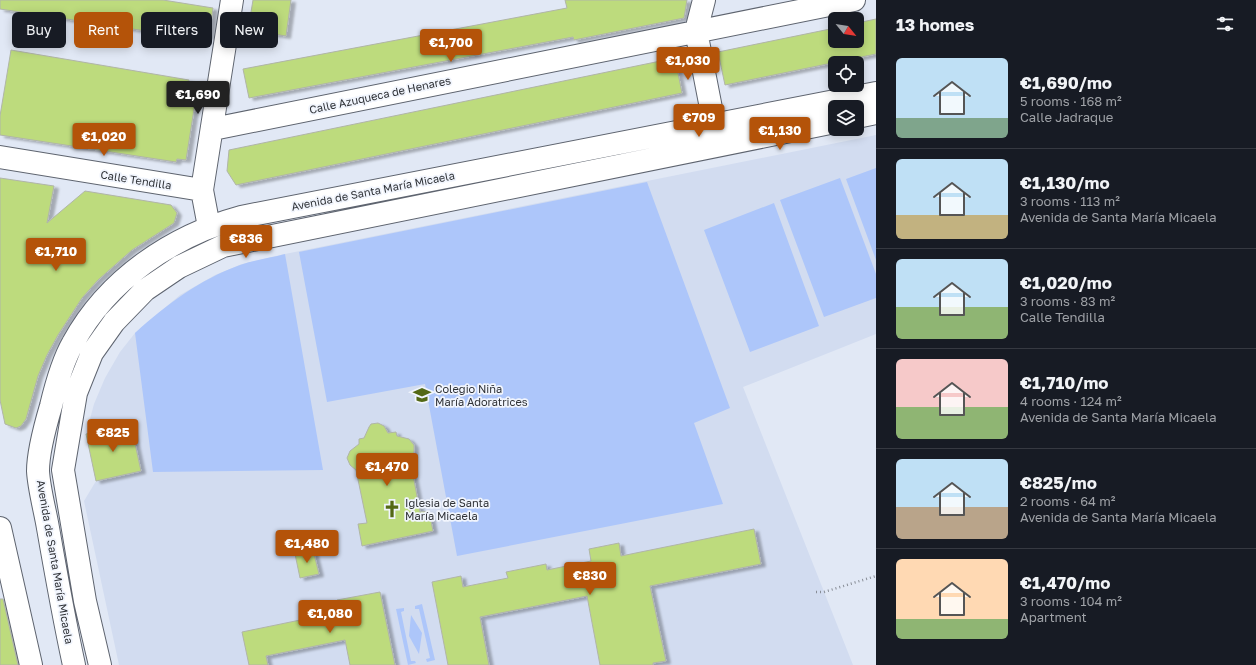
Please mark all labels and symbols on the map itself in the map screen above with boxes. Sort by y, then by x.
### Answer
north arrow [828,12,864,48]
pin: €1,700 [418,29,484,63]
pin: €1,030 [655,47,721,81]
street label: Calle Azuqueca de Henares [308,73,452,116]
pin: €1,690 [165,81,231,115]
pin: €709 [675,104,723,138]
pin: €1,130 [747,117,813,151]
pin: €1,020 [71,123,137,157]
street label: Calle Tendilla [100,167,173,192]
street label: Avenida de Santa María Micaela [290,168,456,213]
pin: €836 [222,225,270,259]
pin: €1,710 [23,238,89,272]
place label: Colegio Niña María Adoratrices [435,382,528,408]
school or university icon: Colegio Niña María Adoratrices [412,385,432,405]
pin: €825 [89,419,137,453]
pin: €1,470 [354,453,420,487]
street label: Avenida de Santa María Micaela [35,479,76,645]
place label: Iglesia de Santa María Micaela [405,496,489,522]
church icon: Iglesia de Santa María Micaela [382,499,402,519]
pin: €1,480 [274,530,340,564]
pin: €830 [566,562,614,596]
pin: €1,080 [297,600,363,634]

